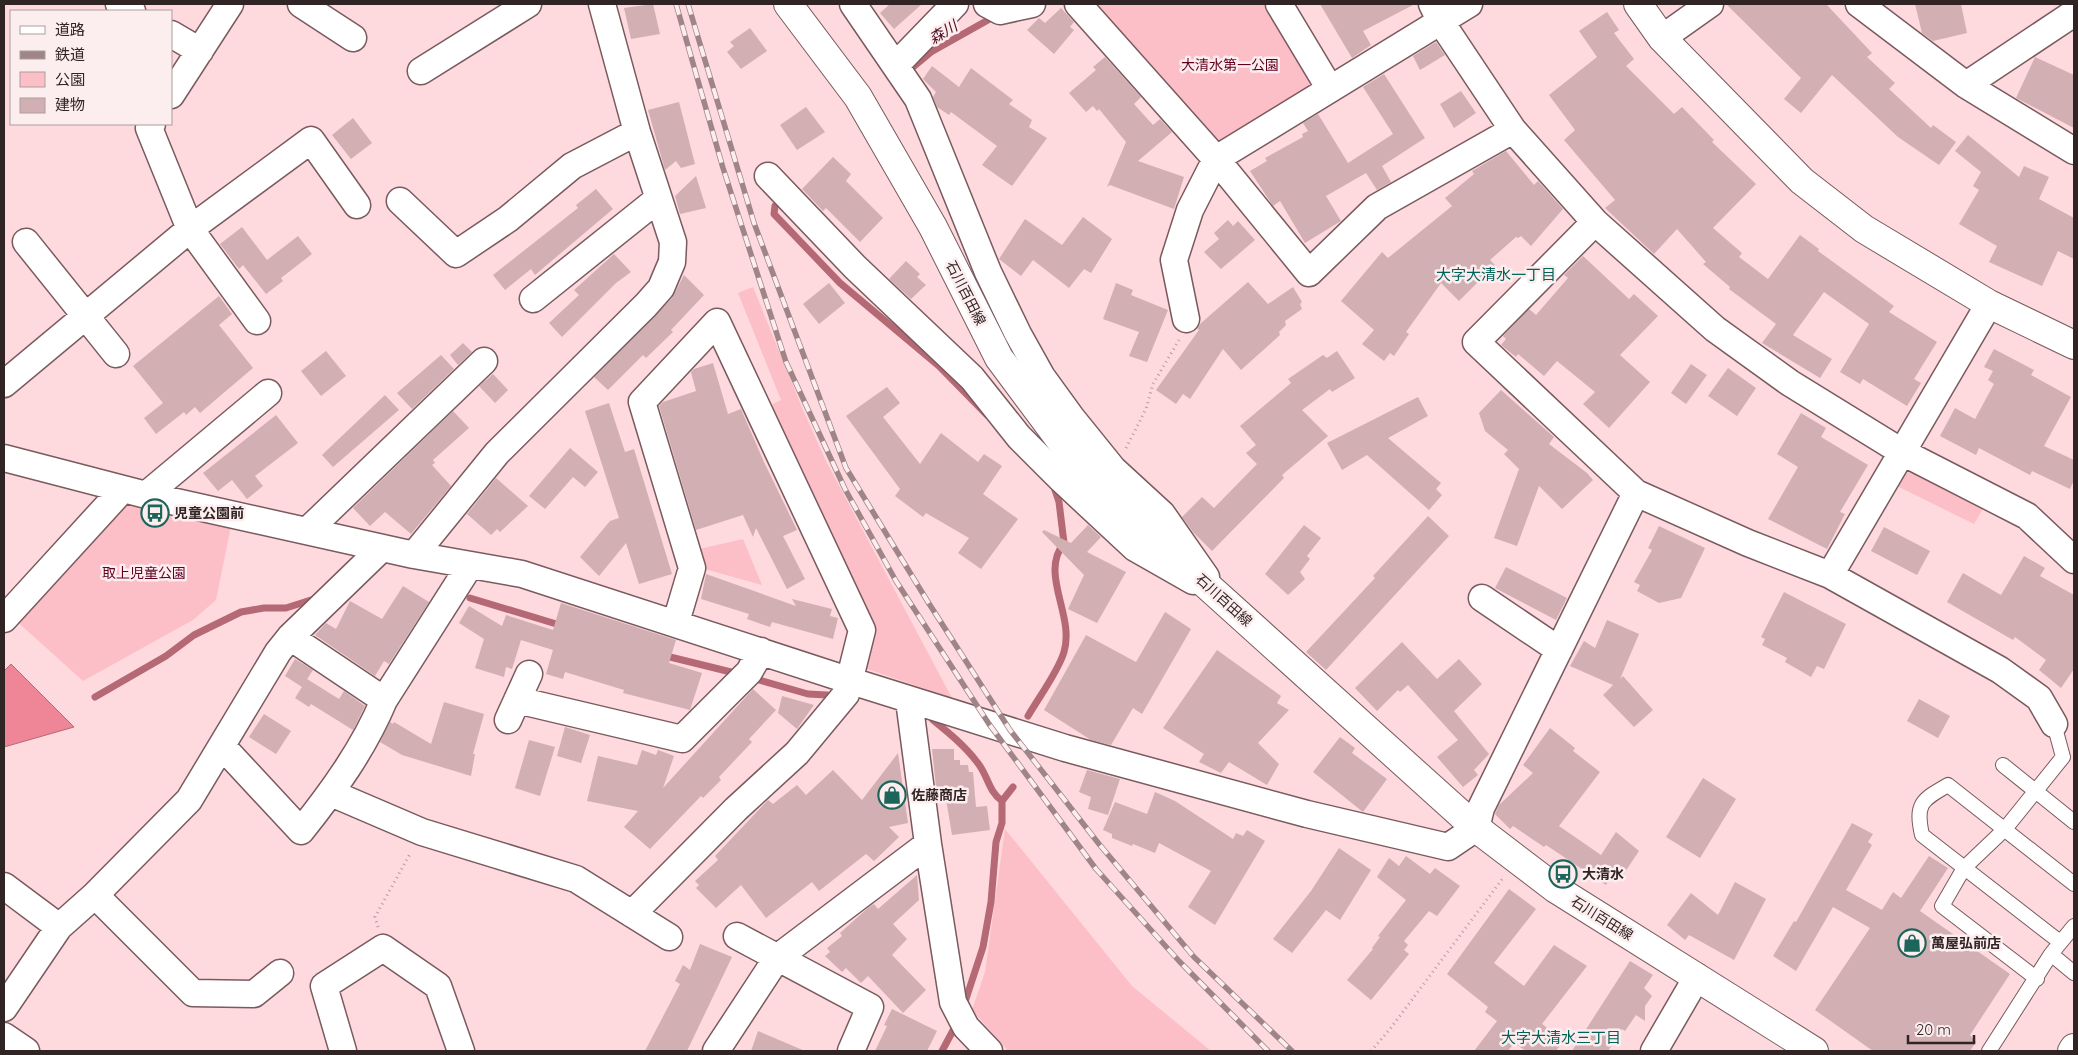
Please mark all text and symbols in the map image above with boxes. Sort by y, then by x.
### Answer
legend [10,10,172,125]
water label: 森川 [925,15,962,48]
text: 道路 [55,20,85,39]
text: 鉄道 [55,45,85,64]
park label: 大清水第一公園 [1181,56,1279,74]
text: 公園 [55,70,85,89]
text: 建物 [55,95,85,114]
street label: 石川百田線 [942,258,990,328]
district label: 大字大清水一丁目 [1436,265,1556,284]
bus stop icon: 児童公園前 [140,498,170,528]
place label: 児童公園前 [174,504,244,522]
park label: 取上児童公園 [102,564,186,582]
street label: 石川百田線 [1192,570,1256,630]
shop icon: 佐藤商店 [877,780,907,810]
place label: 佐藤商店 [911,786,967,804]
bus stop icon: 大清水 [1548,859,1578,889]
place label: 大清水 [1582,865,1624,883]
street label: 石川百田線 [1568,892,1636,944]
shop icon: 萬屋弘前店 [1897,928,1927,958]
place label: 萬屋弘前店 [1931,934,2001,952]
scale bar [1908,1012,1974,1044]
text: 20 m [1916,1020,1951,1039]
district label: 大字大清水三丁目 [1501,1028,1621,1047]

